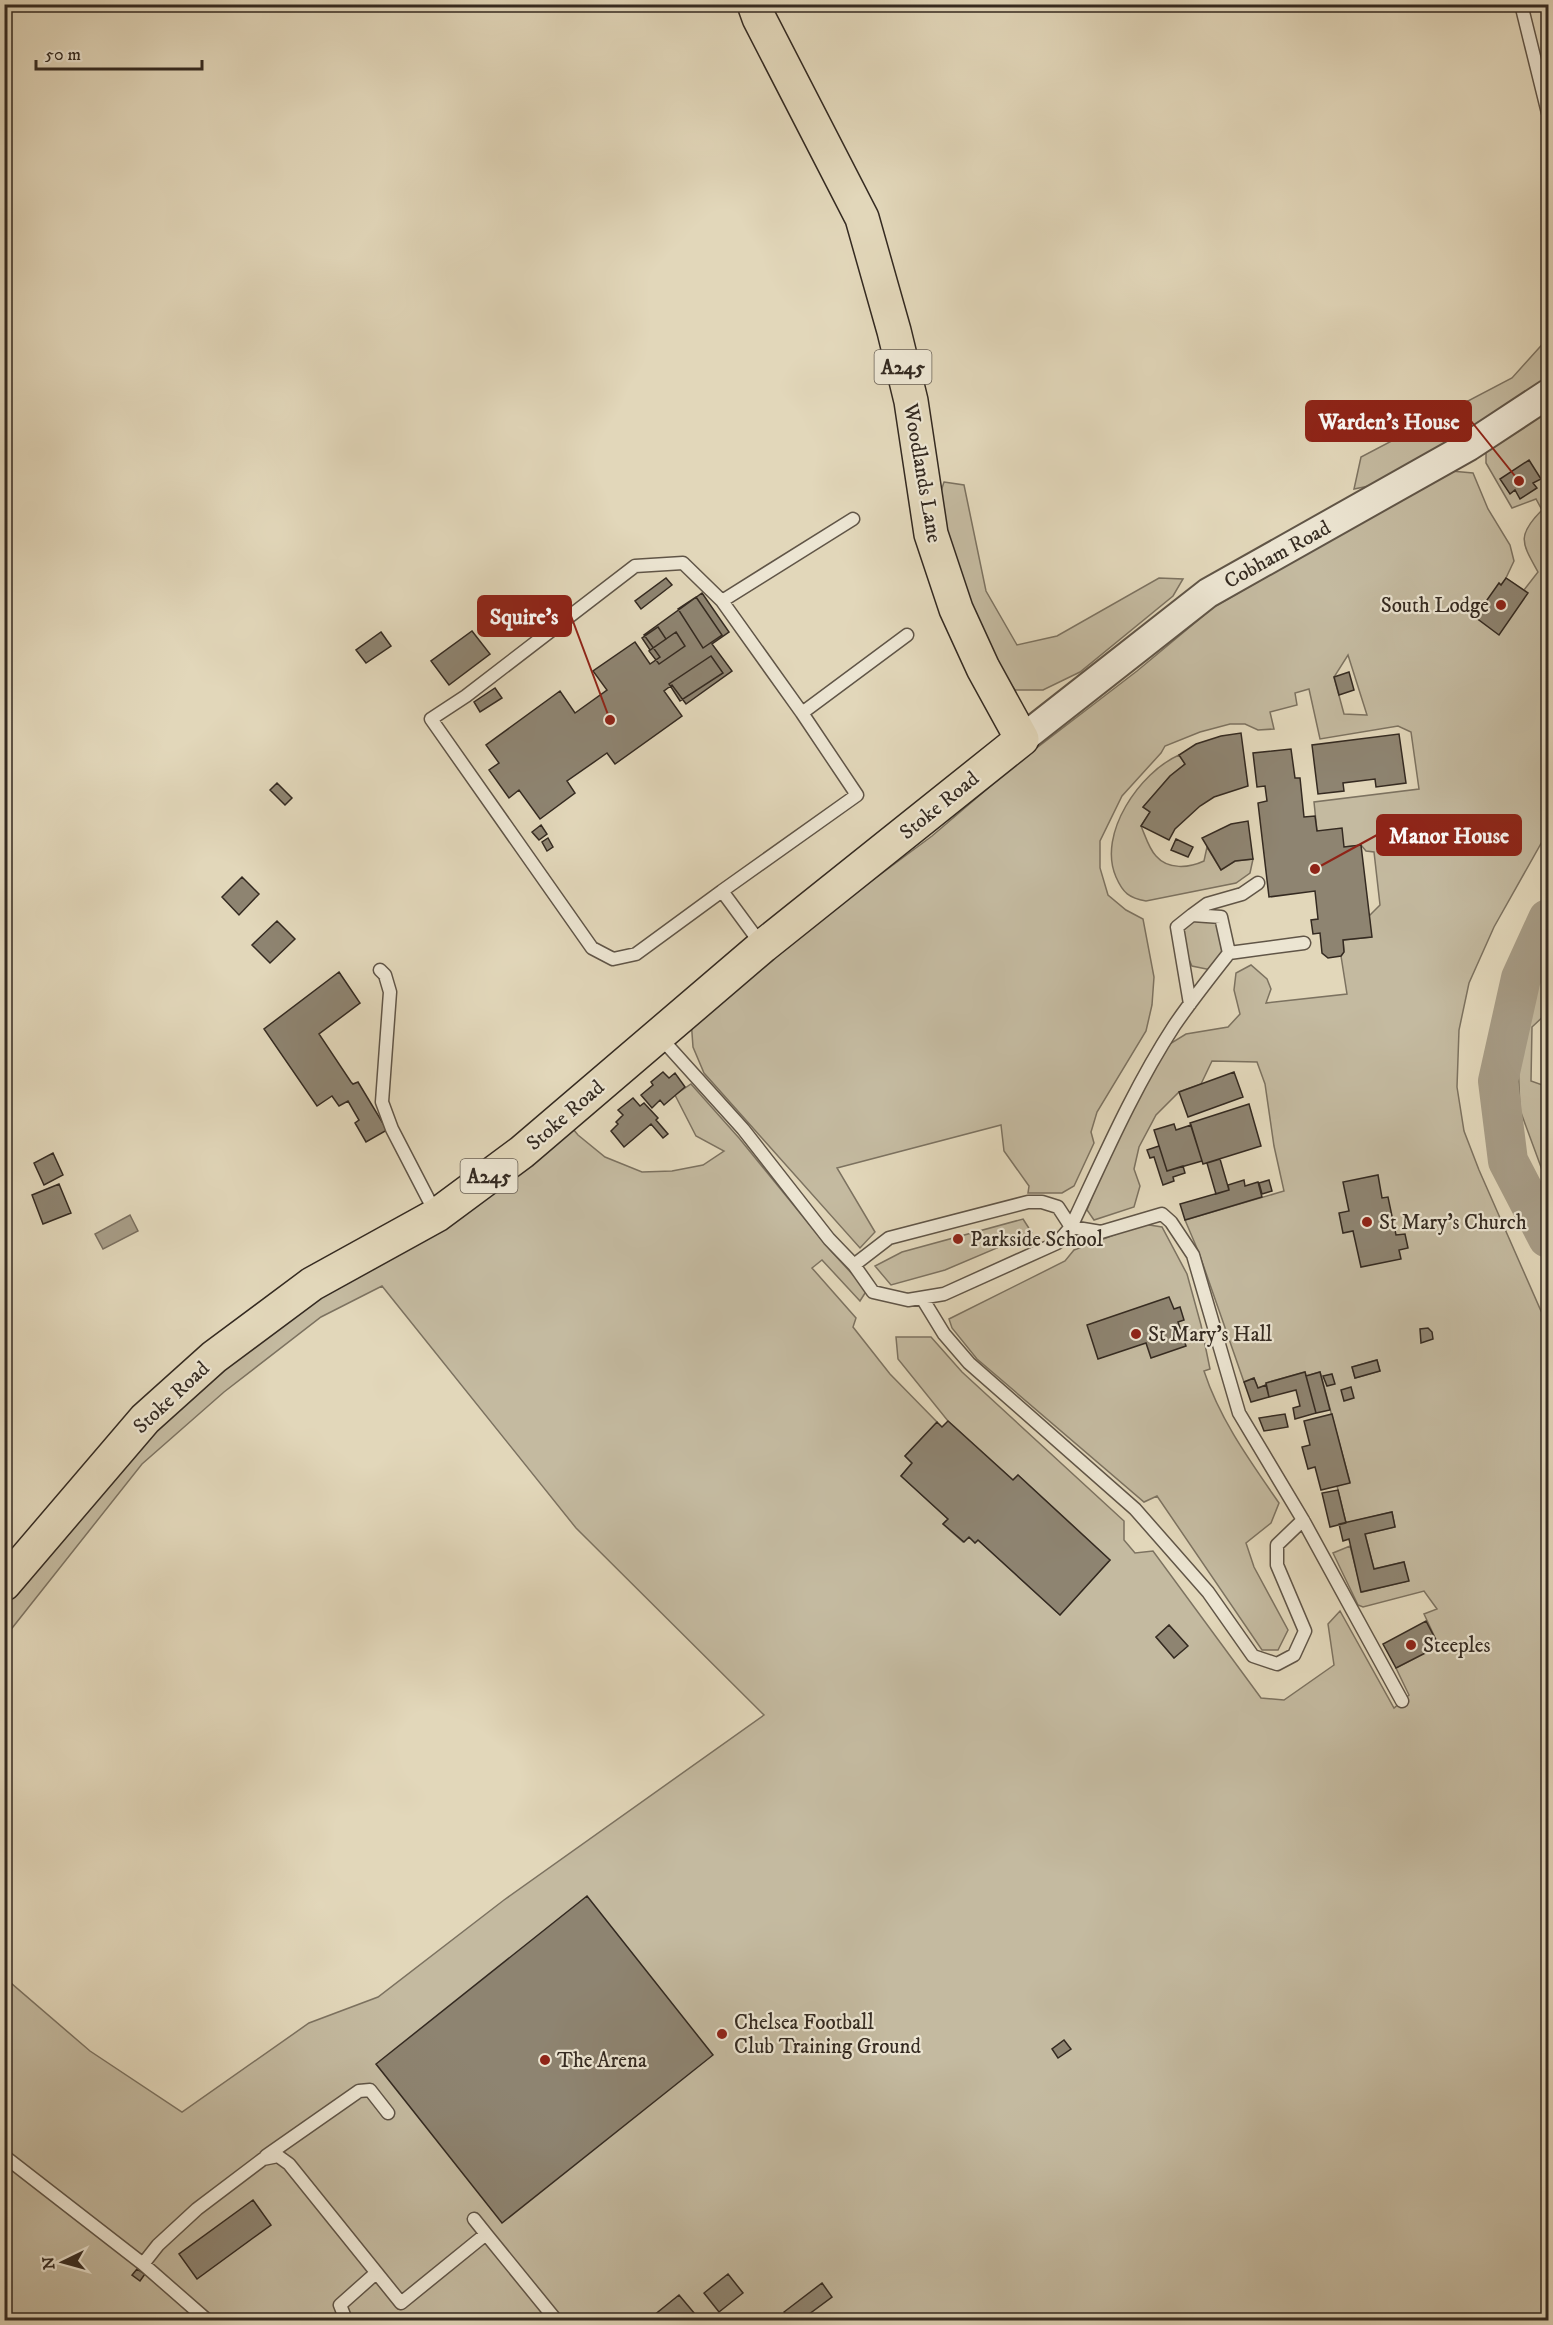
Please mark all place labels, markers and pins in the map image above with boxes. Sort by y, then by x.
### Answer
callout: Warden's House [1306,401,1471,441]
place label: South Lodge [1381,593,1489,619]
callout: Squire's [478,596,571,636]
marker: South Lodge [1494,598,1508,612]
callout: Manor House [1377,815,1521,855]
place label: St Mary's Church [1379,1210,1527,1236]
marker: St Mary's Church [1360,1215,1374,1229]
place label: Parkside School [970,1227,1104,1253]
marker: Parkside School [951,1232,965,1246]
place label: St Mary's Hall [1148,1322,1273,1348]
marker: St Mary's Hall [1129,1327,1143,1341]
place label: Steeples [1423,1633,1491,1659]
marker: Steeples [1404,1638,1418,1652]
place label: Chelsea Football Club Training Ground [734,2010,921,2060]
marker: Chelsea Football Club Training Ground [715,2027,729,2041]
place label: The Arena [557,2048,647,2074]
marker: The Arena [538,2053,552,2067]

